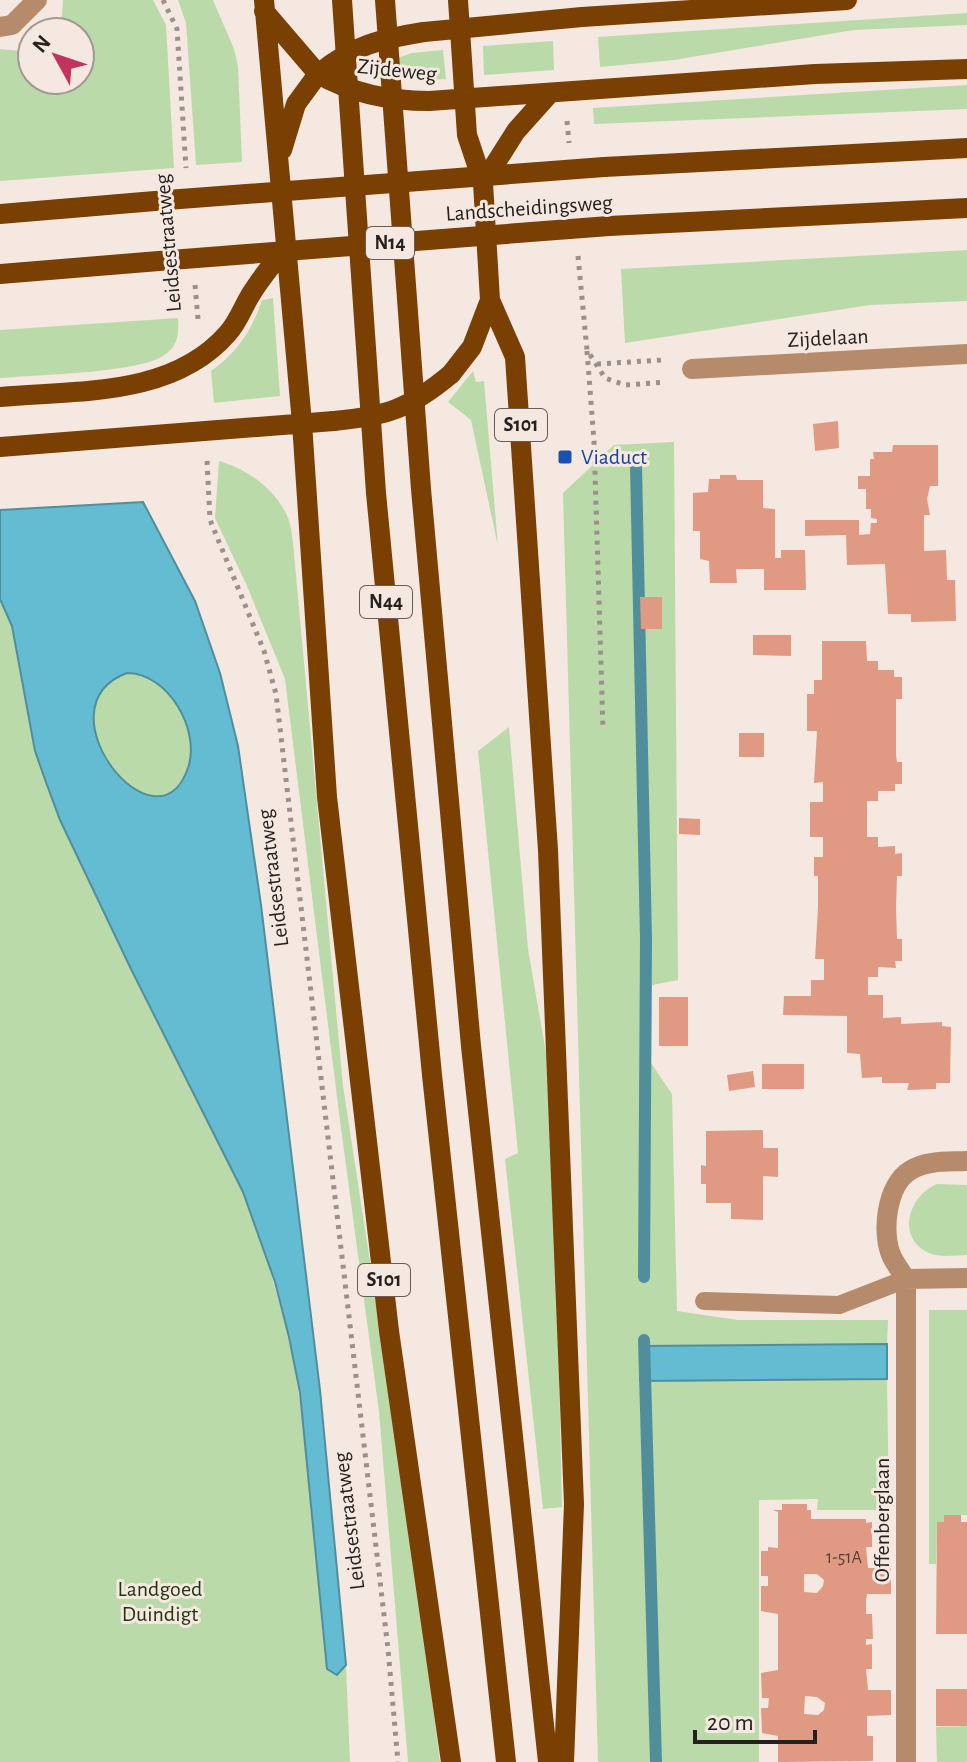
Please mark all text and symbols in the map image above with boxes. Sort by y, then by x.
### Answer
north arrow [16,16,96,96]
text: N [28,31,55,57]
street label: Zijdeweg [356,55,438,85]
street label: Leidsestraatweg [151,173,185,313]
street label: Landscheidingsweg [445,191,614,225]
road number: N14 [366,227,414,259]
street label: Zijdelaan [787,325,869,351]
road number: S101 [495,409,547,441]
place label: Viaduct [581,446,647,468]
marker: Viaduct [556,448,574,466]
road number: N44 [360,586,412,618]
street label: Leidsestraatweg [254,808,292,948]
road number: S101 [358,1264,410,1296]
street label: Leidsestraatweg [330,1451,368,1591]
street label: Offenberglaan [871,1458,893,1582]
house number: 1-51A [826,1549,863,1567]
park label: Landgoed Duindigt [118,1578,202,1625]
scale bar [695,1694,815,1744]
text: 20 m [707,1711,754,1735]

